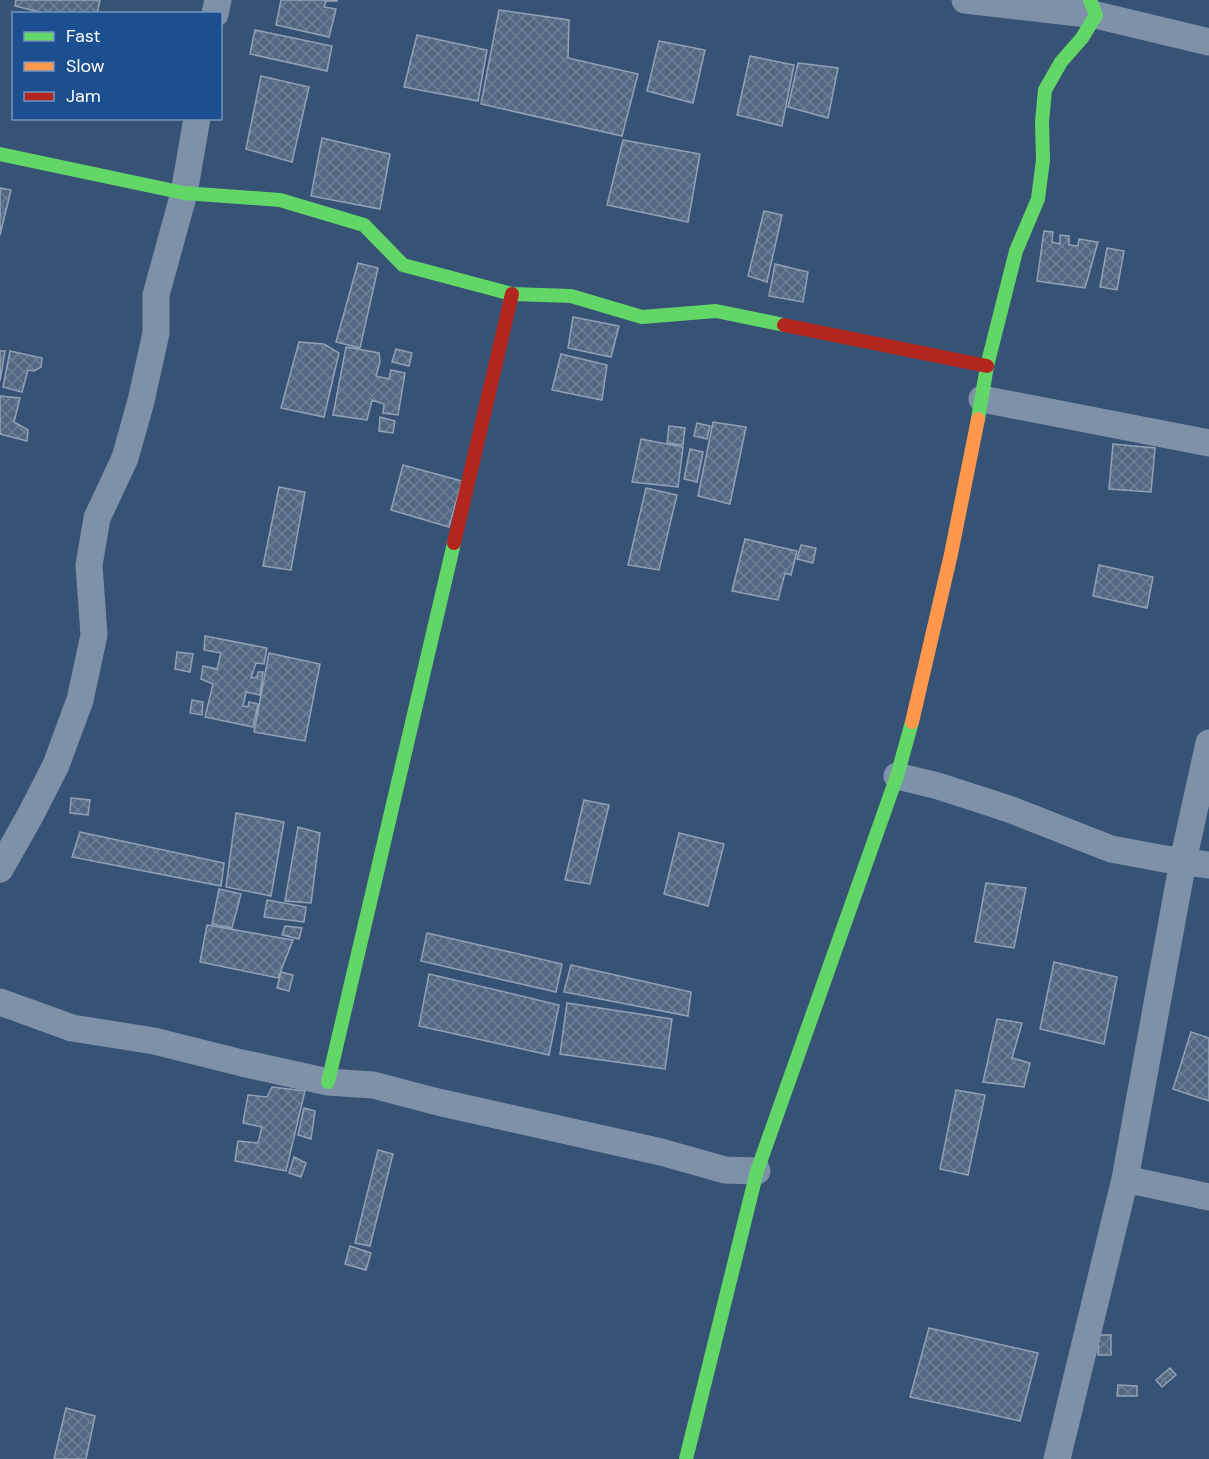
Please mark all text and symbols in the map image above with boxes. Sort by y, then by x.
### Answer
legend [12,12,222,120]
text: Fast [66,24,101,48]
text: Slow [66,54,105,78]
text: Jam [66,84,101,108]

